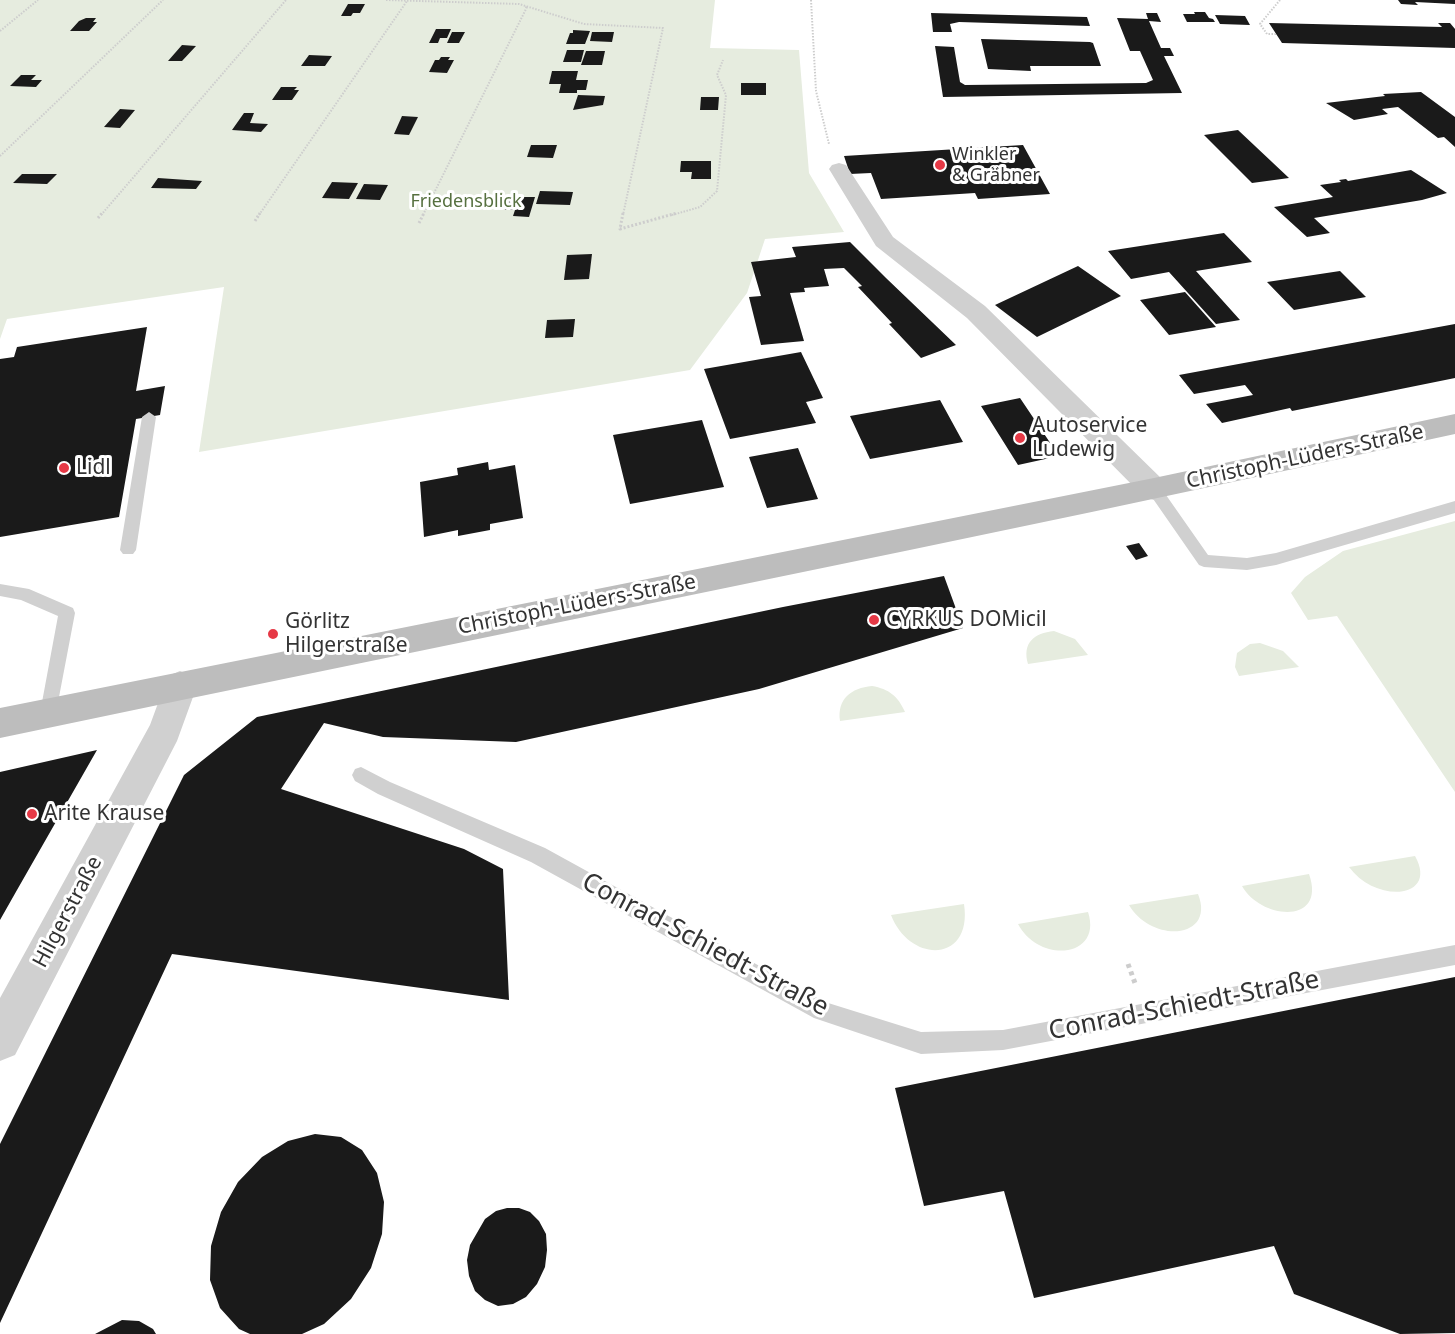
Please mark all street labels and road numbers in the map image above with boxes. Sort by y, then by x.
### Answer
street label: Christoph-Lüders-Straße [1184,420,1426,494]
street label: Christoph-Lüders-Straße [456,570,698,640]
street label: Hilgerstraße [28,852,108,972]
street label: Conrad-Schiedt-Straße [576,867,834,1023]
street label: Conrad-Schiedt-Straße [1046,964,1322,1048]

